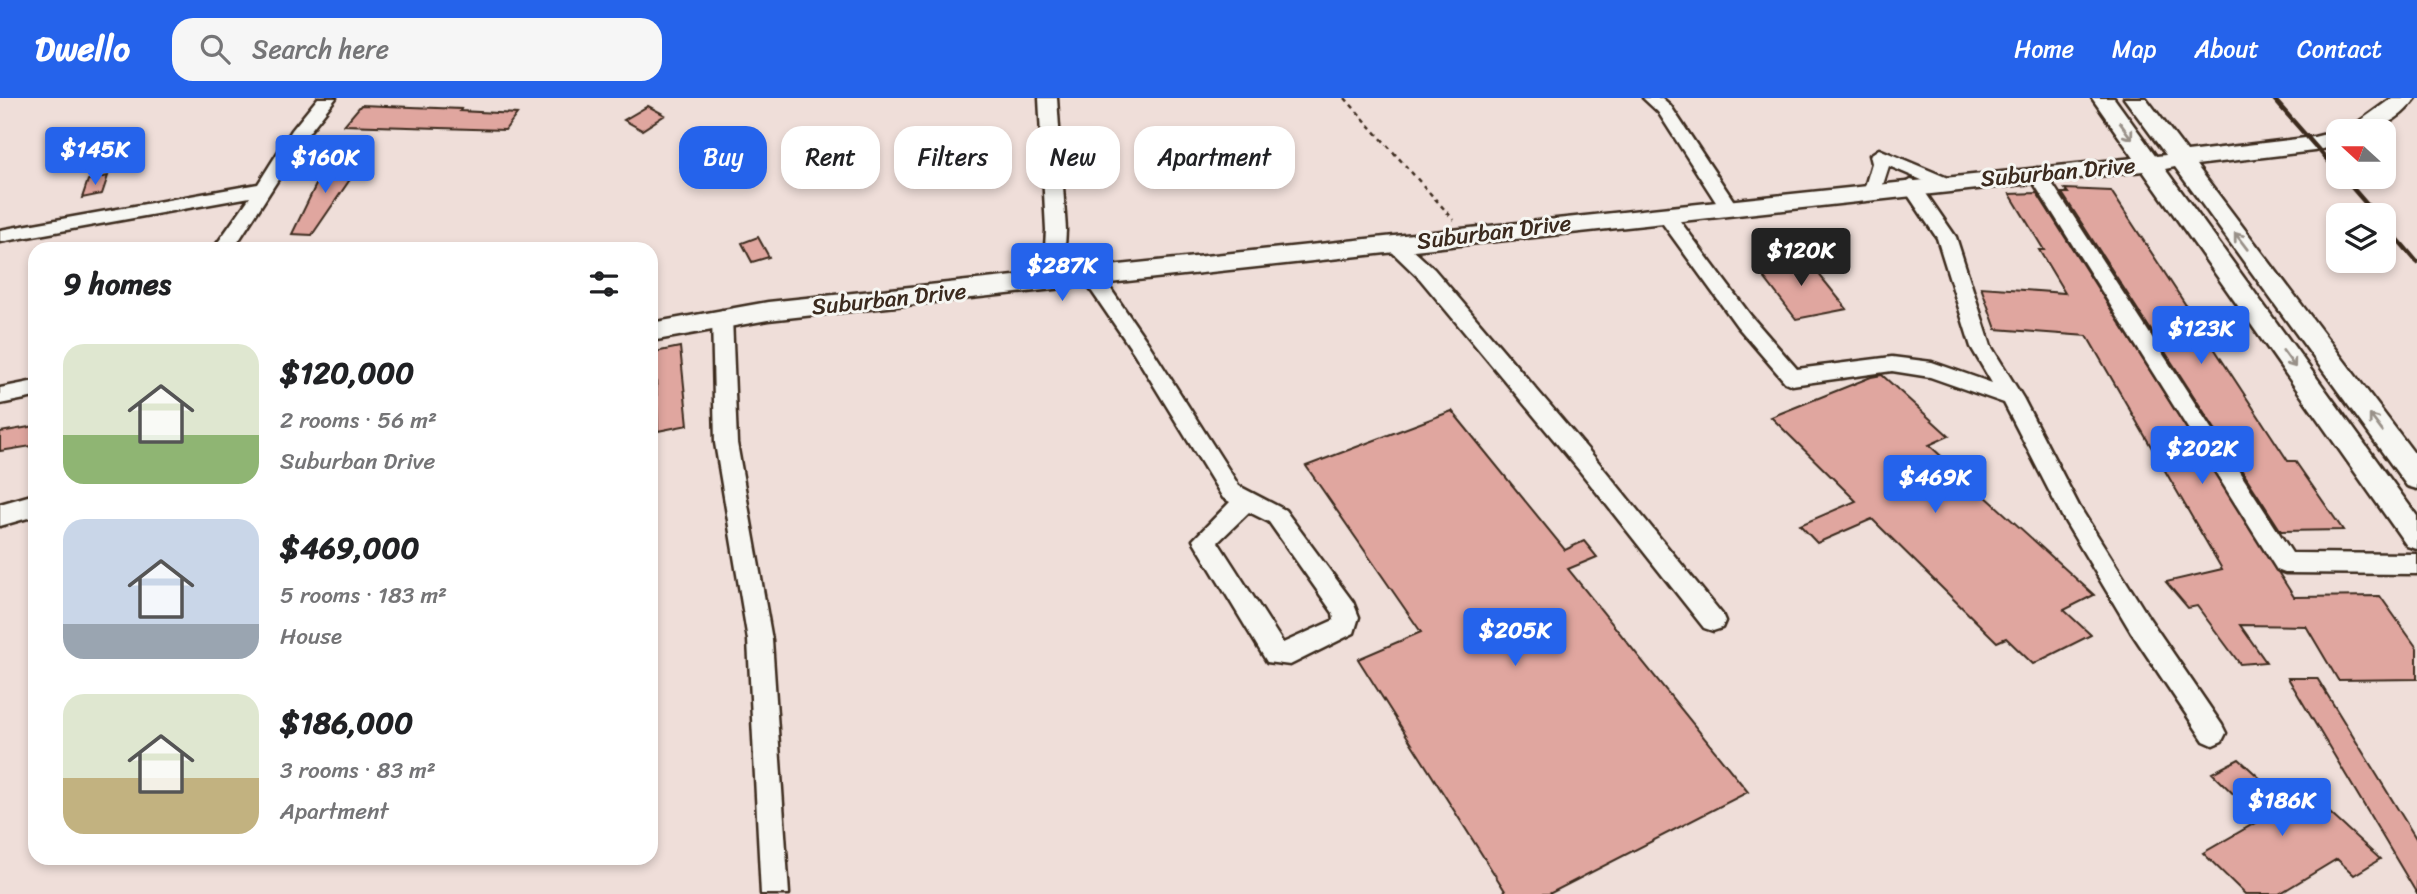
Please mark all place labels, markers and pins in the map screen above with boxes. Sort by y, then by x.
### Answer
pin: $145K [46,127,144,187]
pin: $160K [276,136,374,195]
pin: $120K [1752,228,1850,288]
pin: $287K [1013,244,1111,303]
pin: $123K [2152,306,2250,366]
pin: $202K [2153,426,2251,486]
pin: $469K [1886,456,1984,515]
pin: $205K [1466,608,1564,668]
pin: $186K [2233,778,2331,838]

